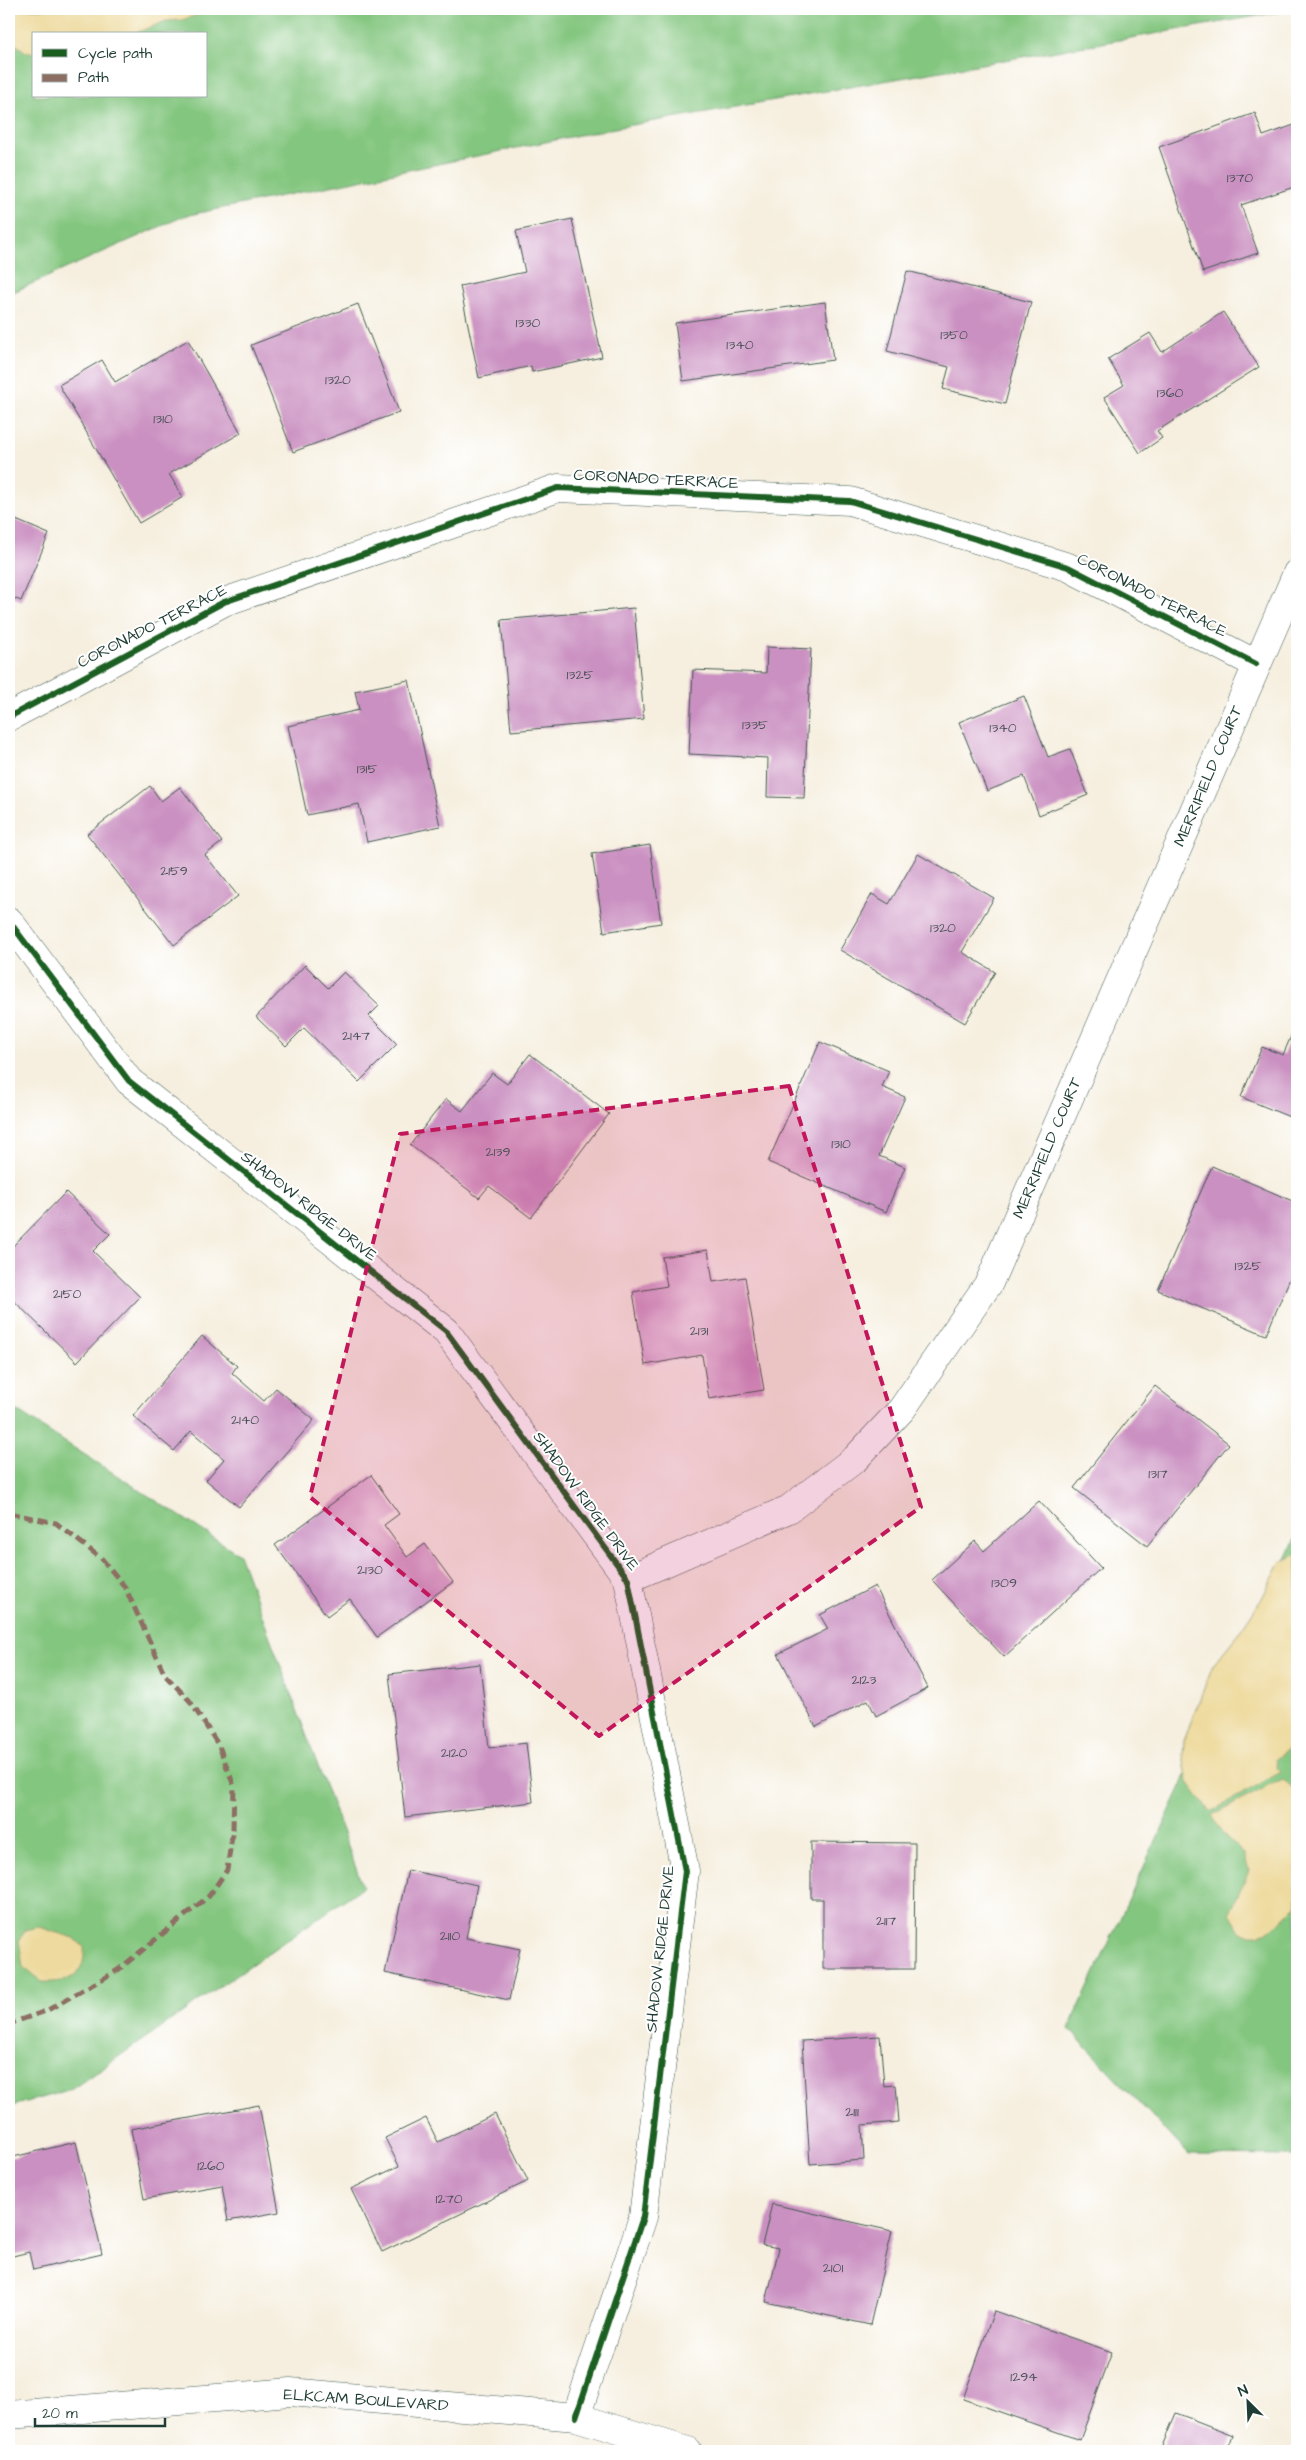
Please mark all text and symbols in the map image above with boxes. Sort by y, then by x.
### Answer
legend [32,32,208,98]
text: Cycle path [78,43,153,65]
text: Path [78,67,109,88]
house number: 1370 [1227,168,1253,188]
house number: 1330 [516,313,541,333]
house number: 1350 [940,325,968,345]
house number: 1340 [726,335,754,355]
house number: 1320 [325,370,351,390]
house number: 1360 [1157,383,1183,403]
house number: 1310 [153,409,173,429]
street label: CORONADO TERRACE [573,464,740,494]
street label: CORONADO TERRACE [1073,548,1231,643]
street label: CORONADO TERRACE [73,578,231,673]
house number: 1325 [567,665,594,685]
street label: MERRIFIELD COURT [1168,702,1248,850]
house number: 1335 [742,715,768,735]
house number: 1340 [989,718,1017,738]
house number: 1315 [357,759,377,779]
house number: 2159 [160,861,188,881]
house number: 1320 [930,918,956,938]
house number: 2147 [342,1026,370,1046]
street label: MERRIFIELD COURT [1007,1074,1087,1222]
house number: 1310 [831,1134,851,1154]
house number: 2139 [486,1142,510,1162]
street label: SHADOW RIDGE DRIVE [236,1146,382,1267]
house number: 1325 [1235,1256,1262,1276]
house number: 2150 [53,1284,81,1304]
house number: 2131 [690,1321,709,1341]
house number: 2140 [231,1410,259,1430]
street label: SHADOW RIDGE DRIVE [528,1427,644,1576]
house number: 1317 [1148,1464,1168,1484]
house number: 2130 [357,1560,383,1580]
house number: 1309 [991,1573,1017,1593]
house number: 2123 [852,1670,876,1690]
house number: 2120 [441,1743,467,1763]
street label: SHADOW RIDGE DRIVE [640,1864,680,2034]
house number: 2117 [876,1911,896,1931]
house number: 2110 [440,1926,460,1946]
house number: 2111 [845,2102,859,2122]
house number: 1260 [197,2156,225,2176]
house number: 1270 [435,2189,463,2209]
house number: 2101 [823,2258,843,2278]
house number: 1294 [1010,2367,1038,2387]
north arrow [1224,2378,1274,2428]
text: N [1235,2380,1251,2402]
street label: ELKCAM BOULEVARD [283,2383,449,2417]
scale bar [35,2395,165,2427]
text: 20 m [42,2403,78,2424]

